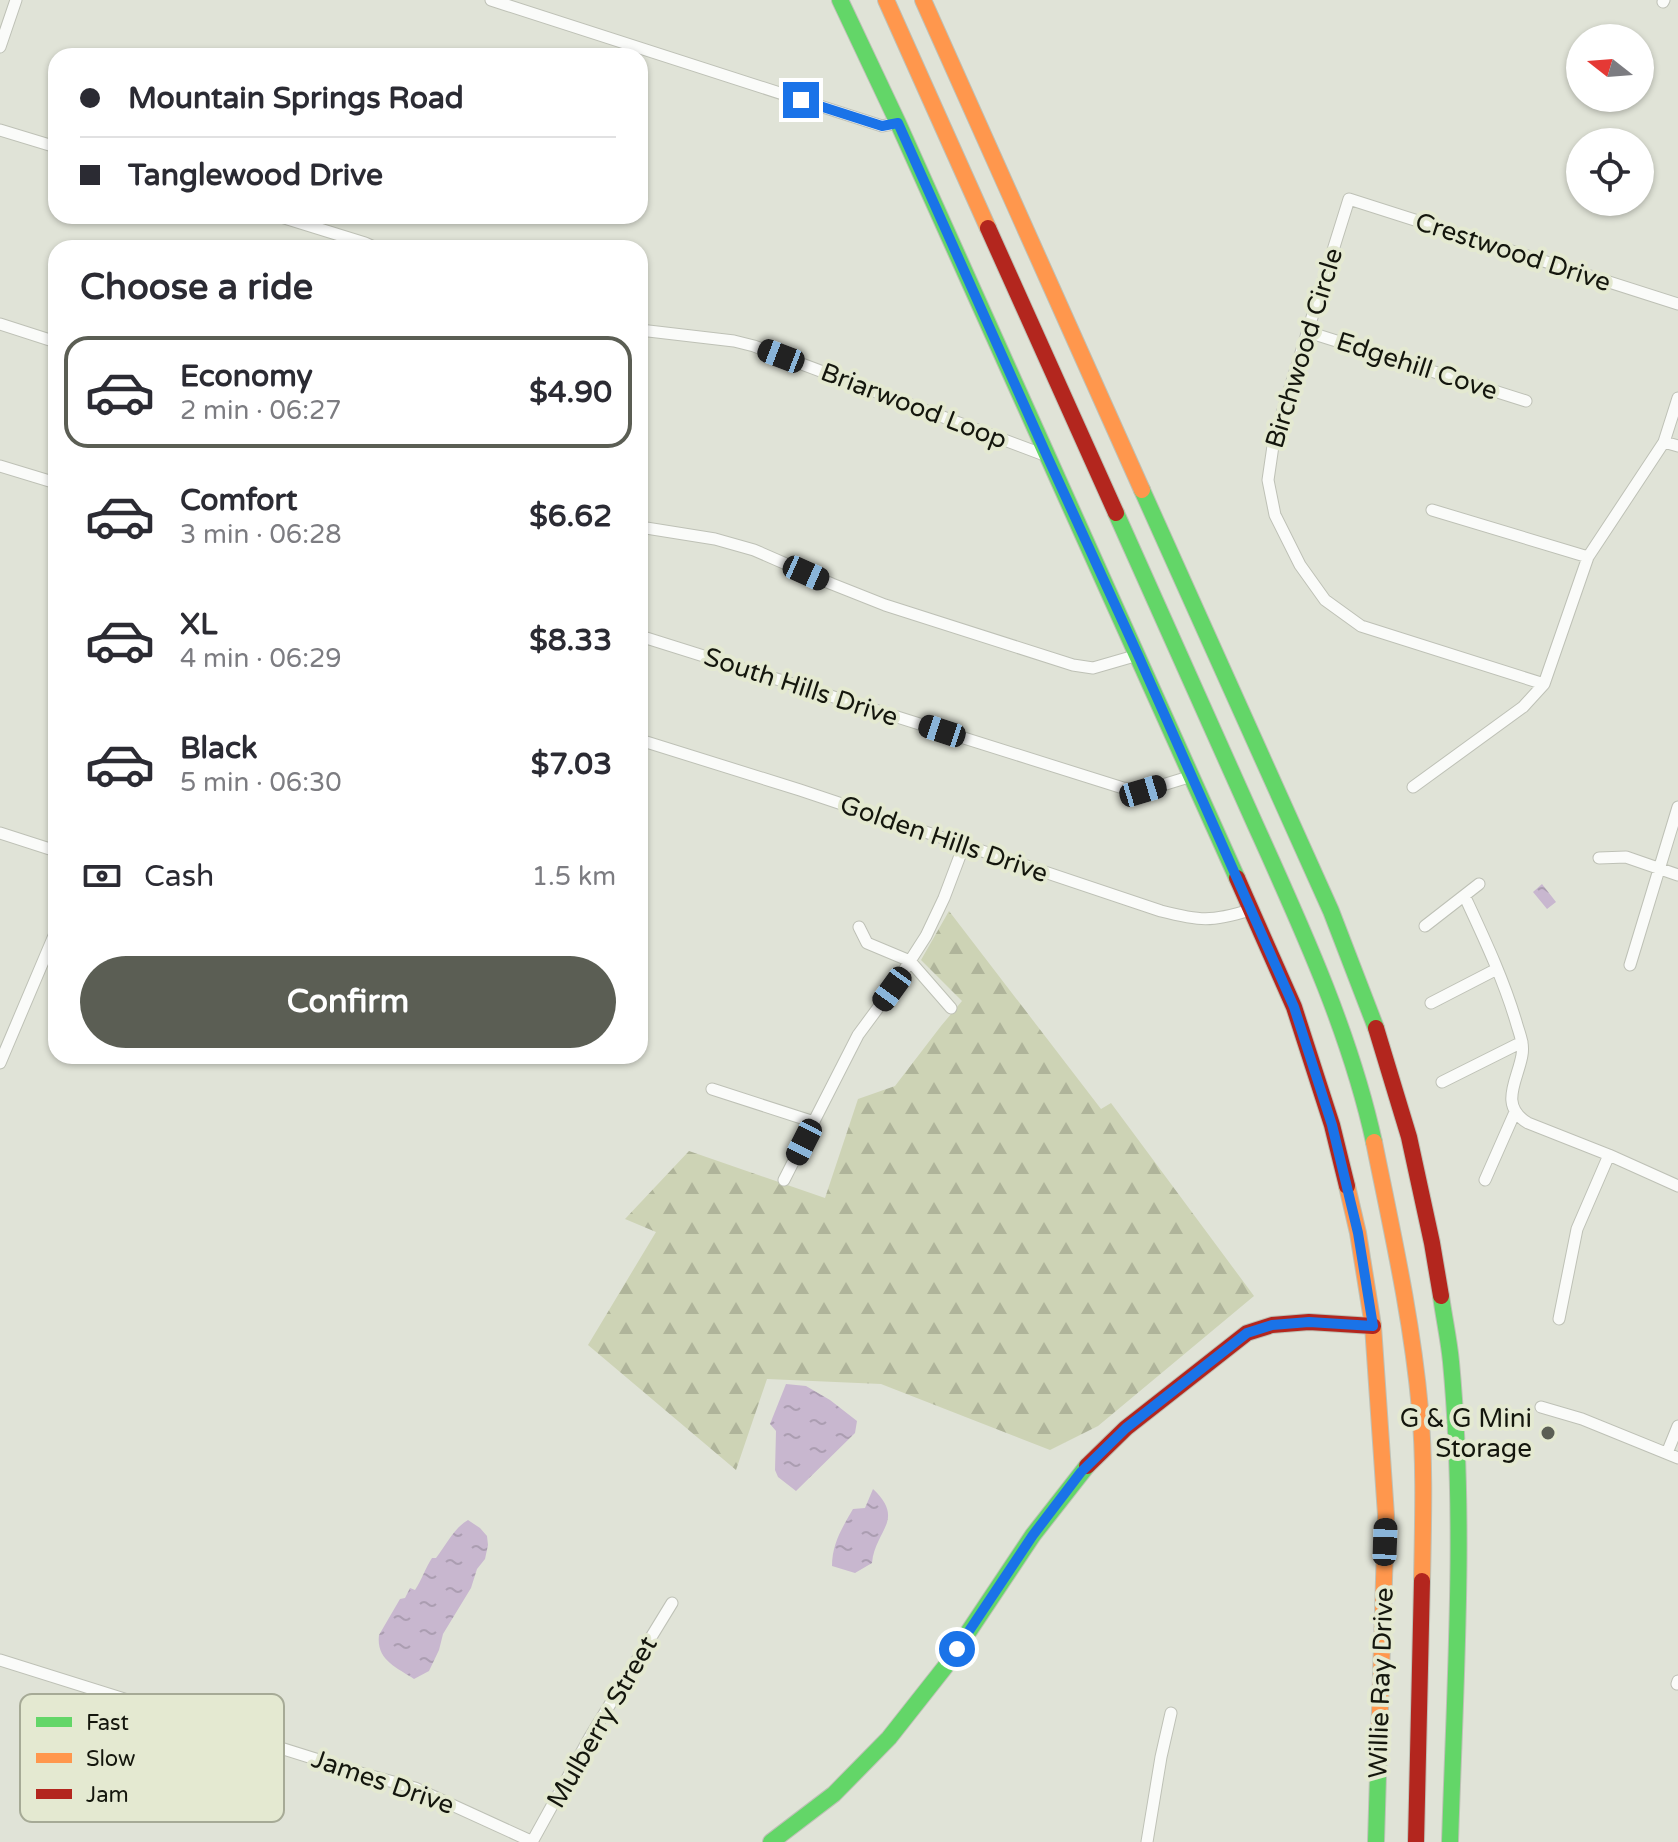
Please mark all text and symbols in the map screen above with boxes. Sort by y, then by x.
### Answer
north arrow [1566,24,1654,112]
map controls [1566,24,1654,216]
text: Mountain Springs Road [128,80,464,117]
route end [783,82,819,118]
button: locate [1566,128,1654,216]
text: Tanglewood Drive [128,157,383,194]
street label: Crestwood Drive [1411,206,1615,298]
street label: Birchwood Circle [1259,244,1349,452]
text: Choose a ride [80,266,313,309]
street label: Edgehill Cove [1333,325,1501,407]
car [754,336,808,376]
icon: car [84,356,156,428]
street label: Briarwood Loop [816,356,1012,456]
text: Economy [180,358,313,395]
text: $4.90 [529,374,612,411]
text: 2 min · 06:27 [180,395,342,426]
icon: car [84,480,156,552]
text: Comfort [180,482,298,519]
text: $6.62 [529,498,612,535]
text: 3 min · 06:28 [180,519,342,550]
car [779,552,833,594]
icon: car [84,604,156,676]
text: XL [180,606,217,643]
text: $8.33 [529,622,612,659]
street label: South Hills Drive [700,641,902,733]
text: 4 min · 06:29 [180,643,342,674]
car [915,712,969,750]
icon: car [84,728,156,800]
text: Black [180,730,257,767]
text: $7.03 [531,746,612,783]
text: 5 min · 06:30 [180,767,342,798]
car [1117,773,1169,809]
street label: Golden Hills Drive [836,789,1052,889]
icon: cash [80,854,124,898]
text: Cash [144,858,214,895]
text: 1.5 km [532,861,616,892]
button: Confirm [80,956,616,1048]
car [868,963,916,1015]
car [782,1115,826,1169]
place label: G & G Mini Storage [1400,1403,1532,1464]
marker: G & G Mini Storage [1539,1424,1557,1442]
car [1372,1518,1398,1566]
street label: Willie Ray Drive [1362,1587,1400,1779]
street label: Mulberry Street [540,1631,664,1813]
route start [939,1631,975,1667]
legend [20,1694,284,1822]
text: Fast [86,1710,129,1736]
street label: James Drive [308,1743,458,1821]
text: Slow [86,1746,136,1772]
text: Jam [86,1782,129,1808]

